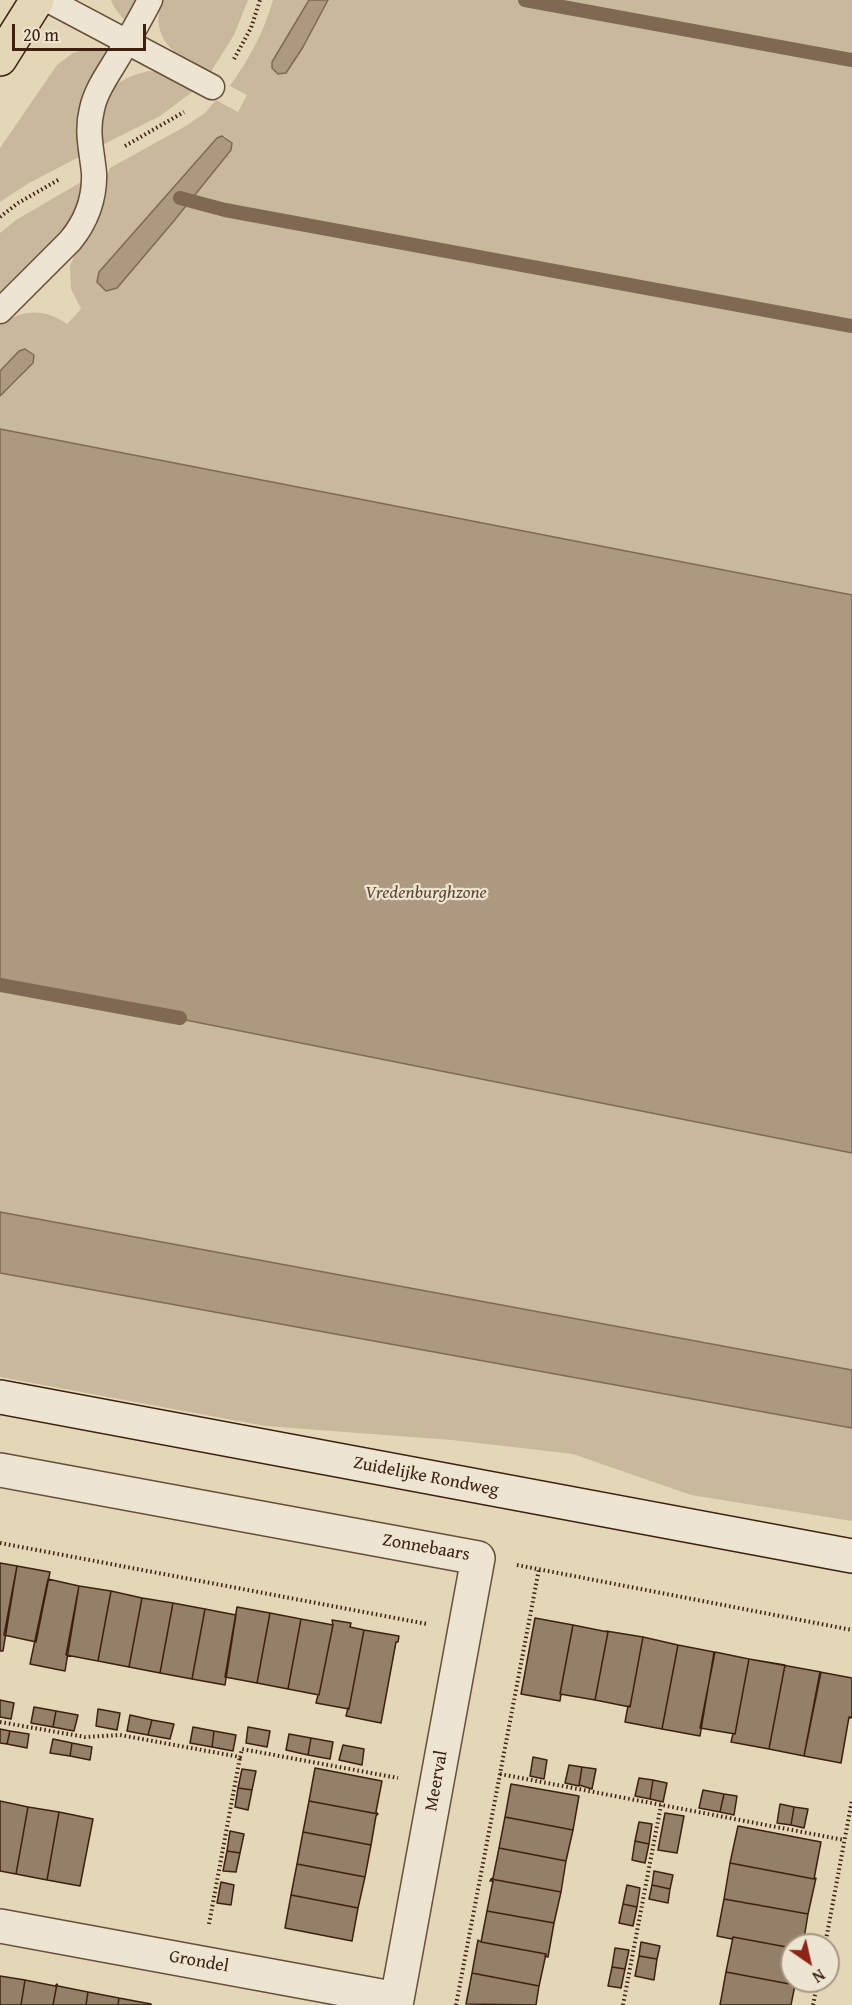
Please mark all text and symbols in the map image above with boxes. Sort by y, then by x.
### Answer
scale bar [15,12,148,50]
text: 20 m [23,21,59,48]
park label: Vredenburghzone [365,882,487,904]
street label: Zuidelijke Rondweg [351,1452,501,1502]
street label: Zonnebaars [381,1530,471,1566]
street label: Meerval [421,1749,453,1813]
north arrow [780,1933,840,1993]
street label: Grondel [168,1946,230,1978]
text: N [808,1963,830,1989]

